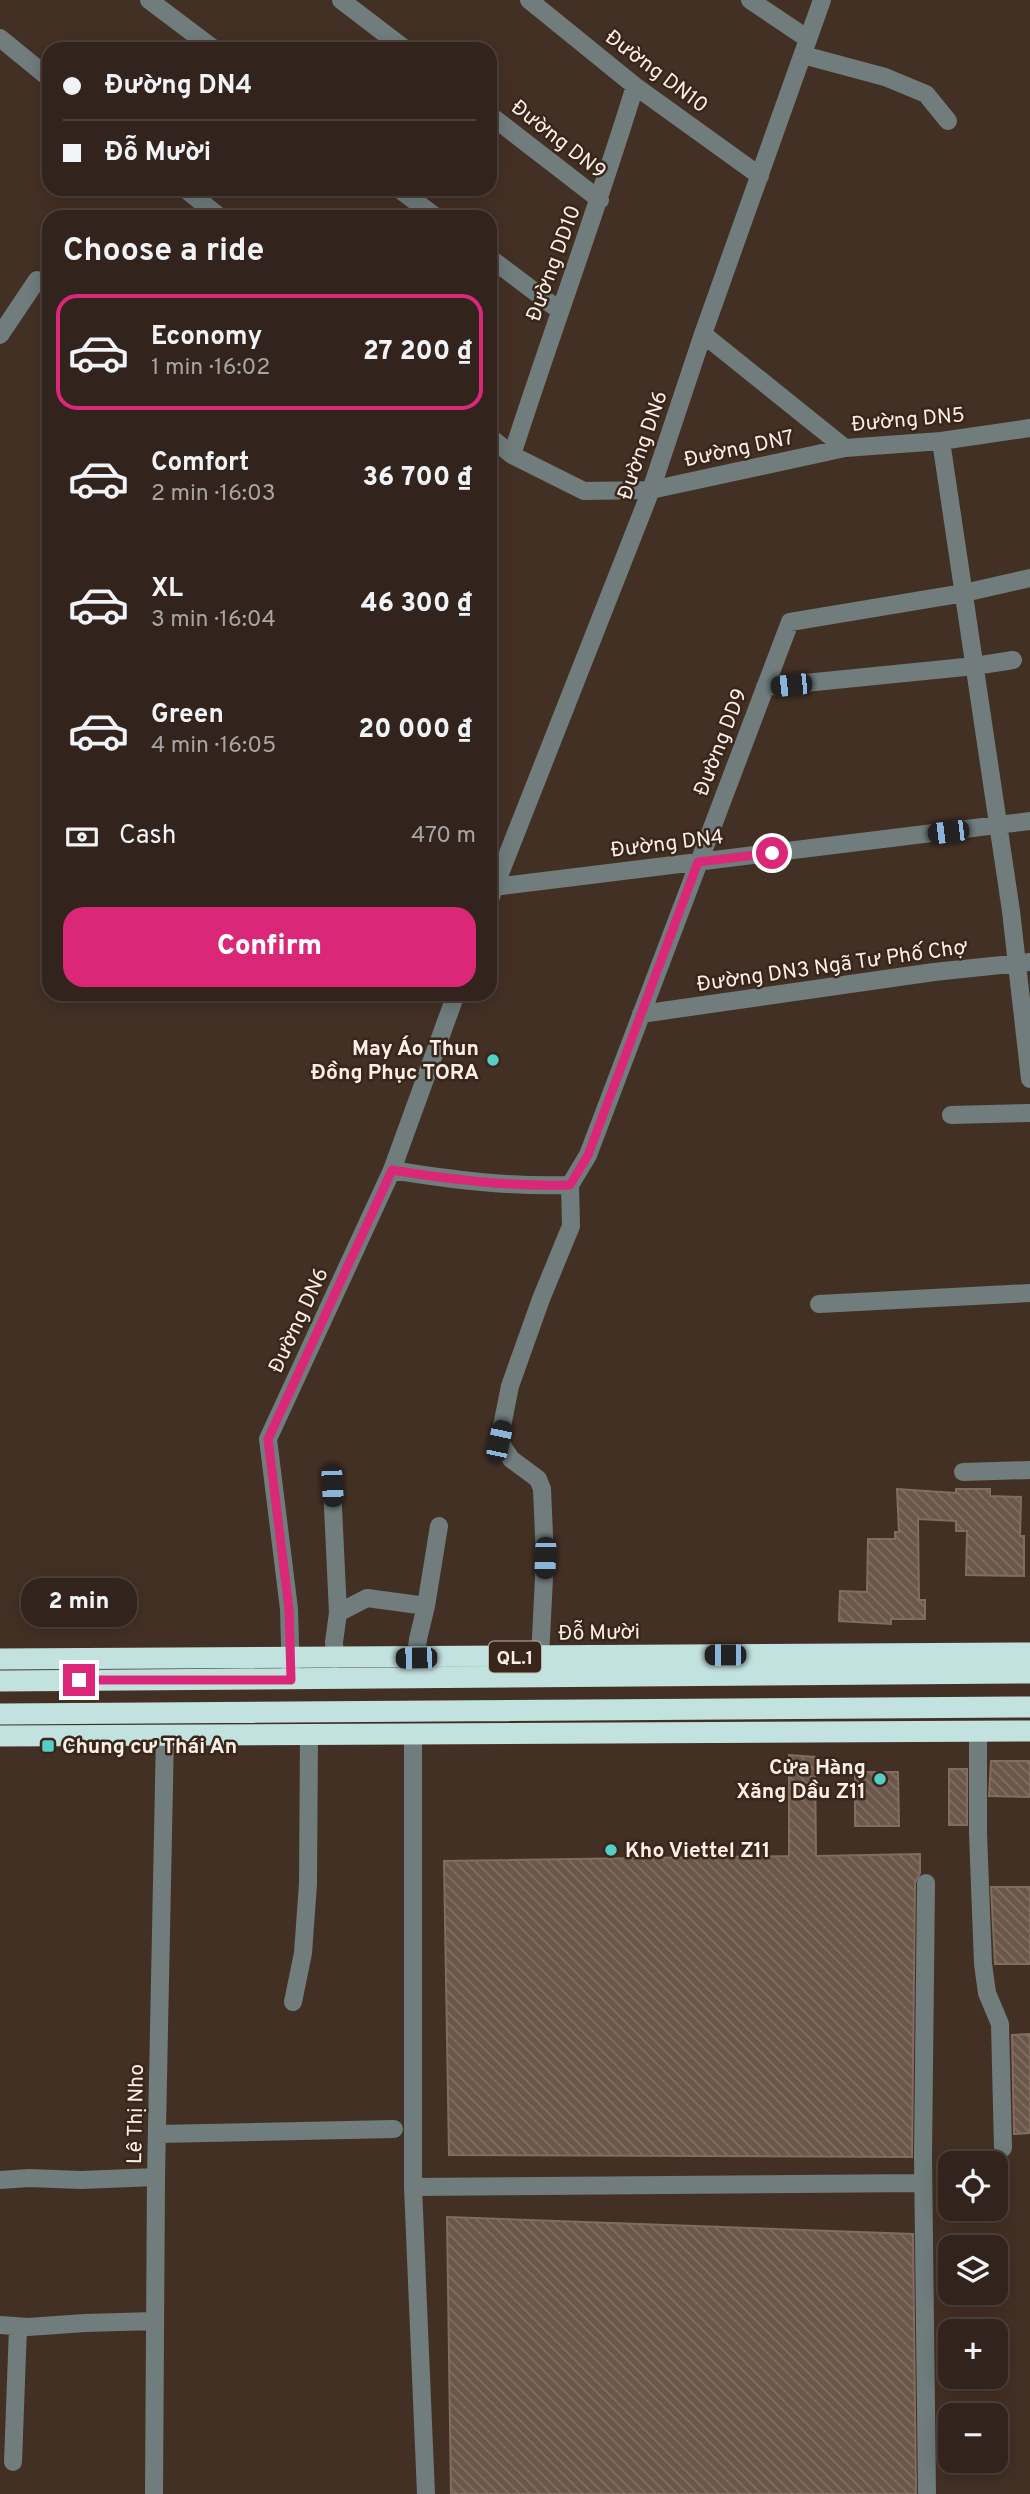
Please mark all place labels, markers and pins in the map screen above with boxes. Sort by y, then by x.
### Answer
place label: May Áo Thun Đồng Phục TORA [311,1035,479,1087]
marker: May Áo Thun Đồng Phục TORA [485,1052,501,1068]
place label: Chung cư Thái An [62,1734,237,1761]
marker: Chung cư Thái An [40,1738,56,1754]
place label: Cửa Hàng Xăng Dầu Z11 [736,1755,866,1806]
marker: Cửa Hàng Xăng Dầu Z11 [872,1771,888,1787]
place label: Kho Viettel Z11 [625,1838,770,1865]
marker: Kho Viettel Z11 [603,1842,619,1858]

